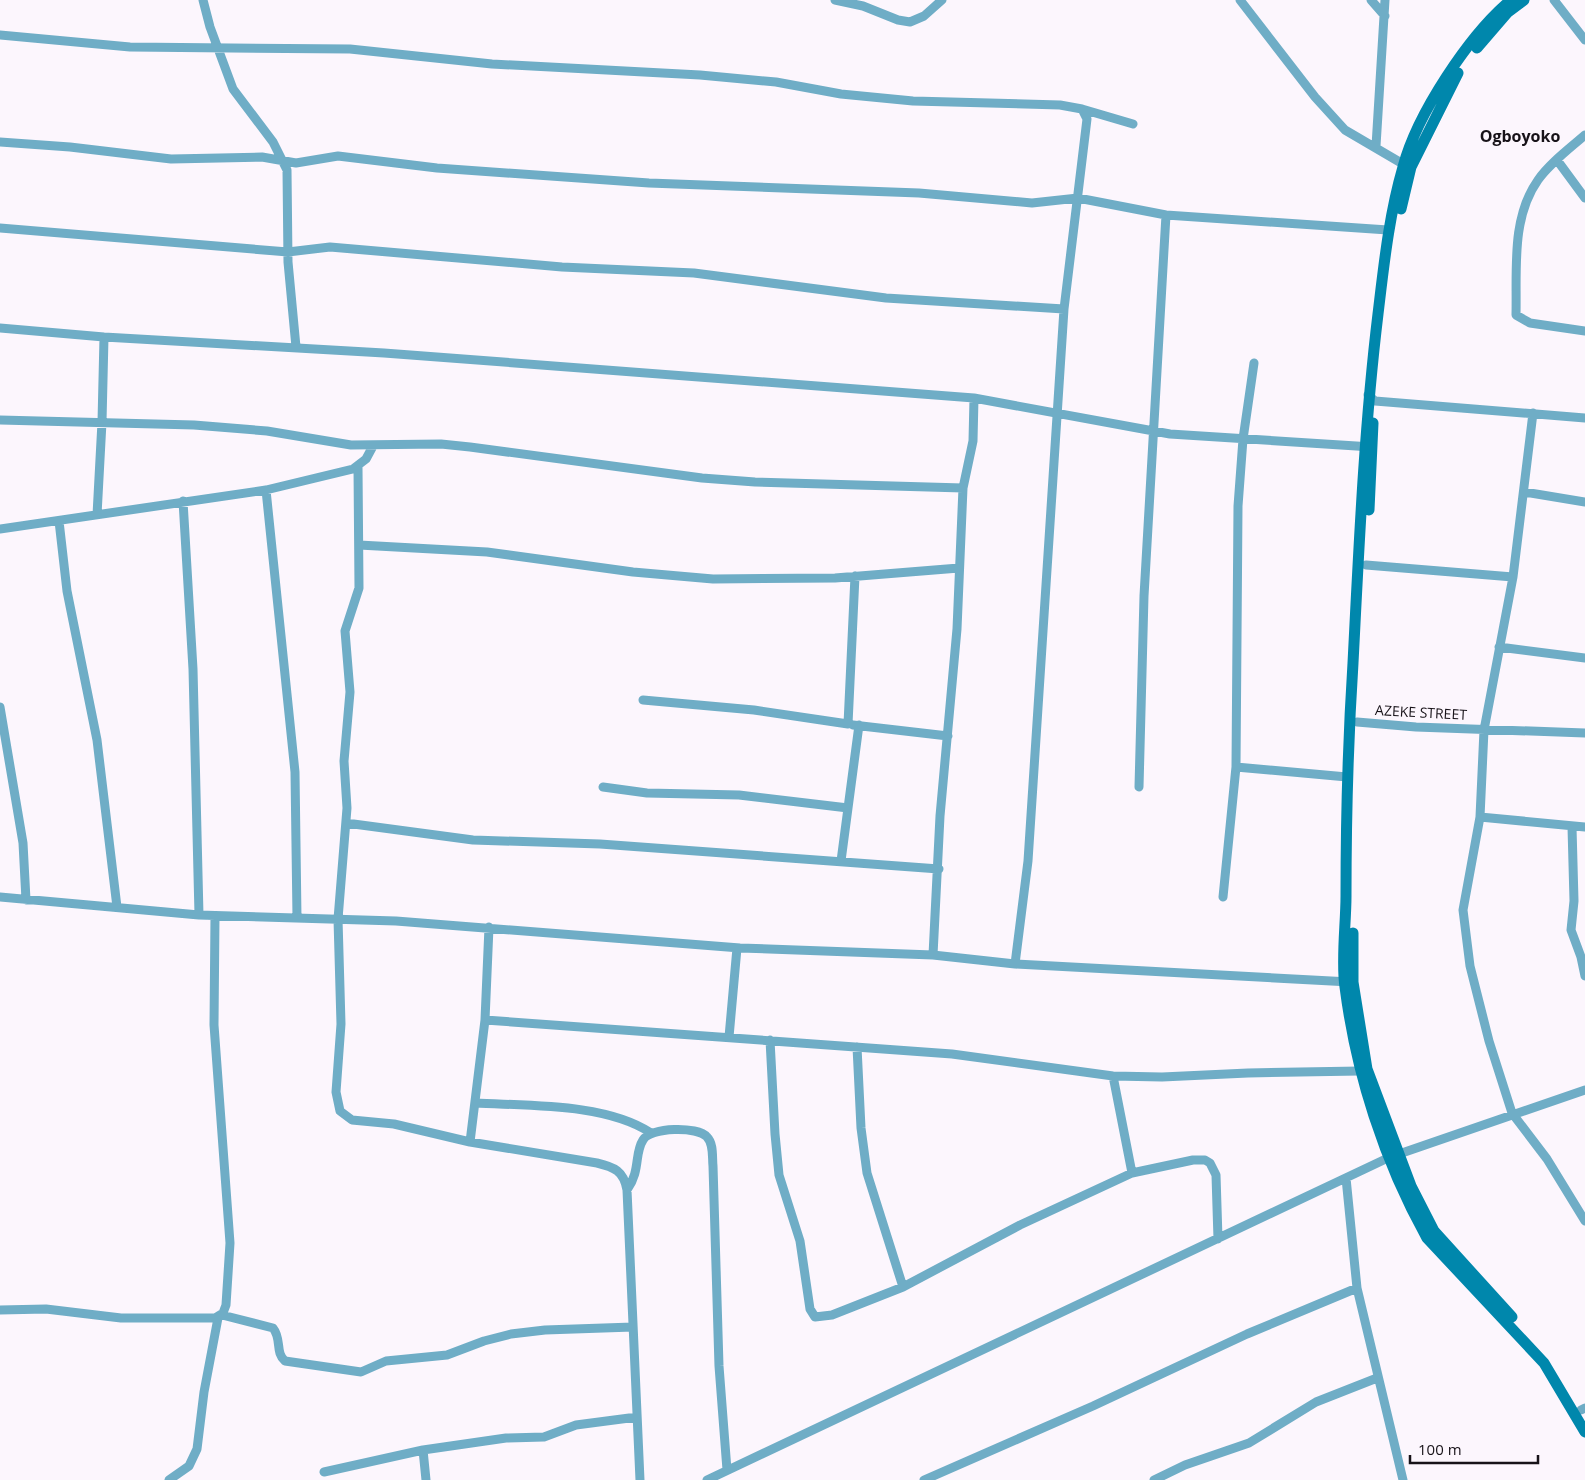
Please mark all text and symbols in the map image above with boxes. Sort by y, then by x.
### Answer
district label: Ogboyoko [1480,125,1560,147]
street label: AZEKE STREET [1375,700,1468,724]
scale bar [1410,1432,1538,1464]
text: 100 m [1418,1439,1462,1459]

